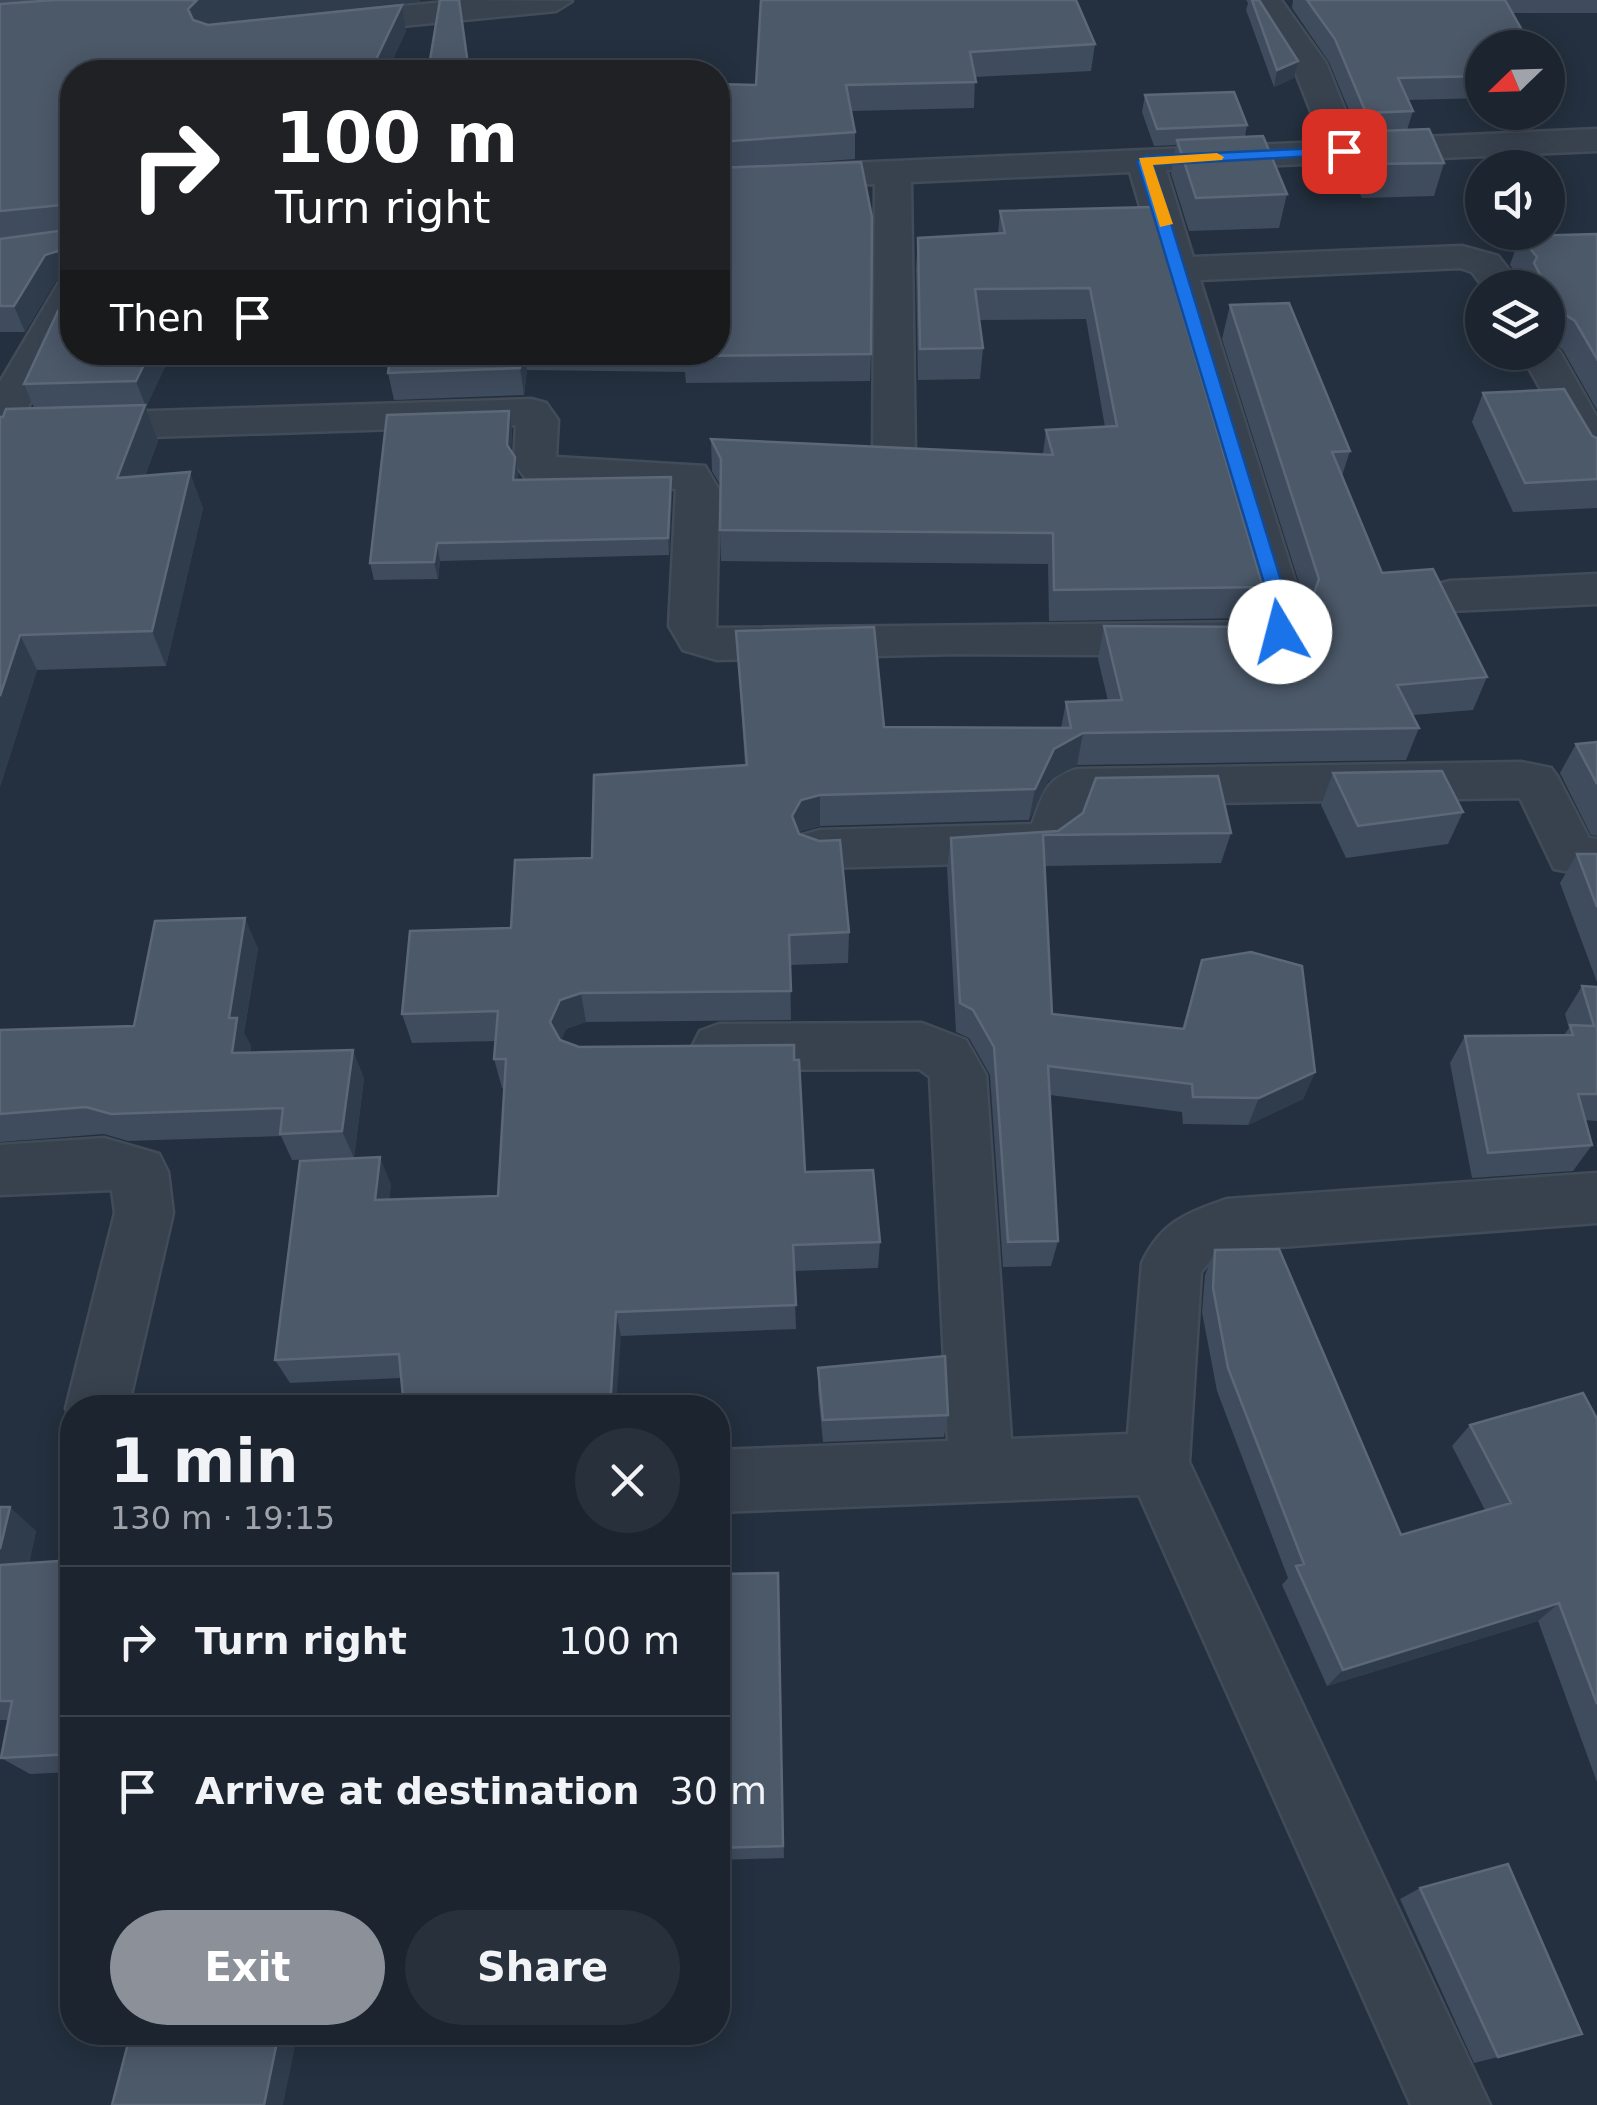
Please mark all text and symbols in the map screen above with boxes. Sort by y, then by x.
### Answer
north arrow [1465,30,1565,130]
map controls [1465,30,1565,370]
text: 100 m [275,97,518,179]
icon: right [110,100,240,230]
pin [1302,109,1387,194]
icon: arrive [1317,124,1372,179]
button: sound [1465,150,1565,250]
text: Turn right [275,181,490,234]
button: layers [1465,270,1565,370]
icon: arrive [225,290,280,345]
text: Then [110,296,205,340]
position arrow [1228,580,1332,684]
text: 1 min [110,1426,298,1496]
button: close [575,1428,680,1533]
text: 130 m · 19:15 [110,1499,335,1537]
icon: right [110,1614,165,1669]
text: Turn right [195,1619,407,1663]
text: 100 m [558,1619,680,1663]
icon: arrive [110,1764,165,1819]
text: Arrive at destination [195,1769,640,1813]
text: 30 m [670,1769,767,1813]
button: Exit [110,1910,385,2025]
button: Share [405,1910,680,2025]

